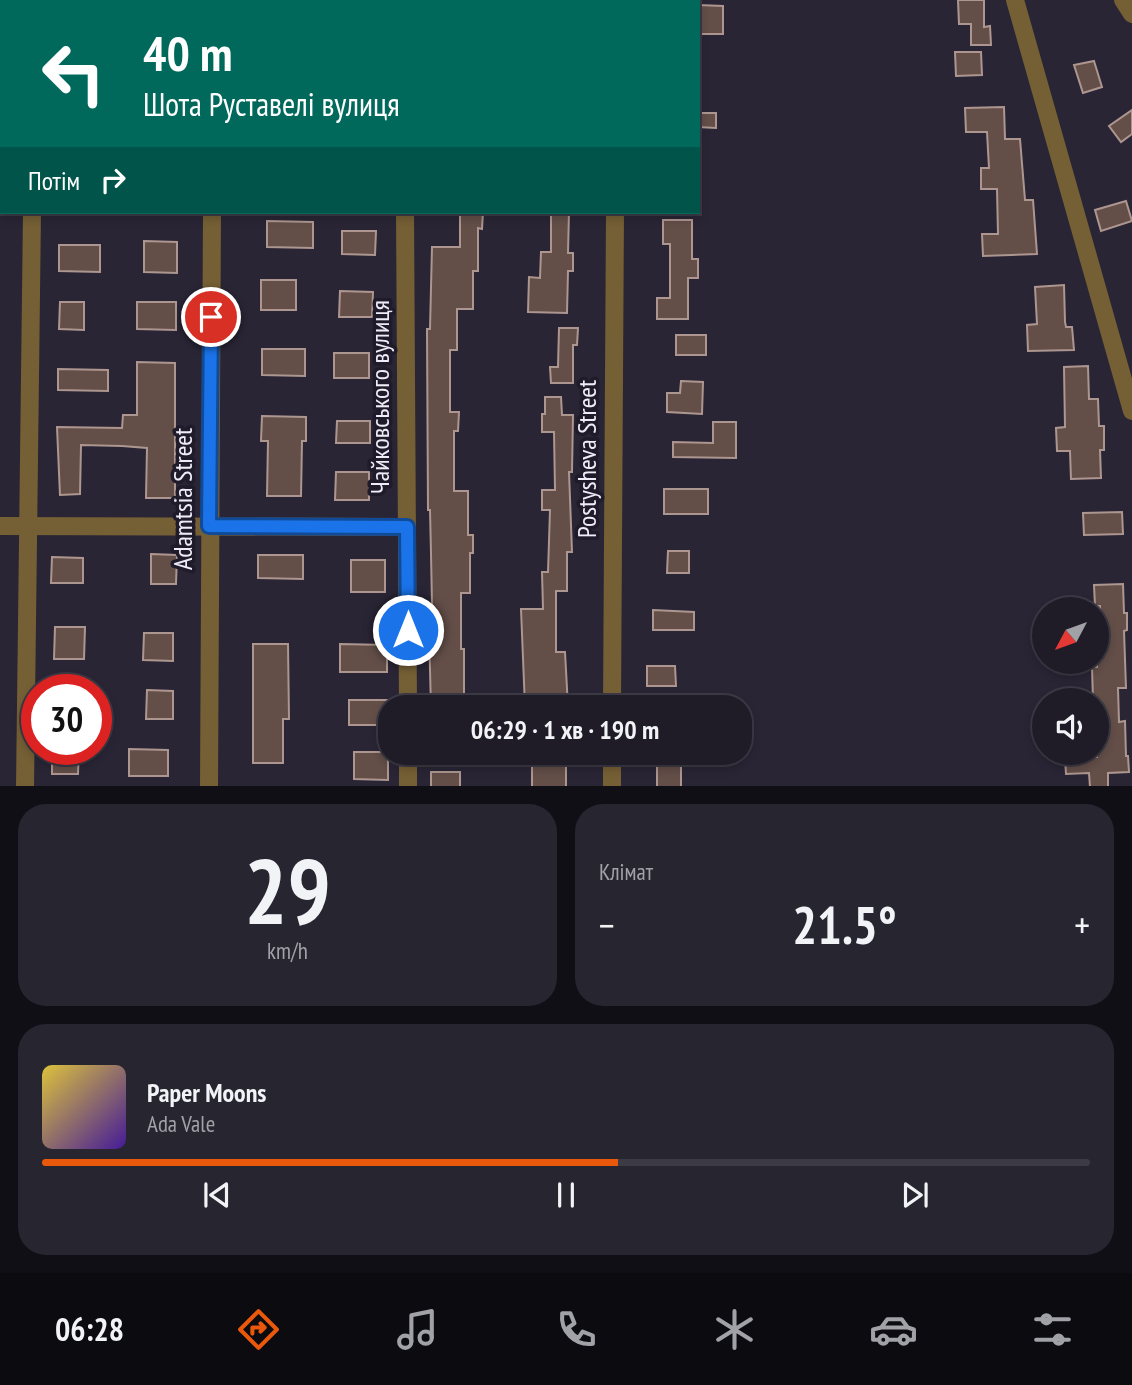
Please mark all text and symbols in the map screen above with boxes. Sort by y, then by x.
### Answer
text: 40 m [143,21,232,85]
icon: left [28,28,119,119]
text: Шота Руставелі вулиця [143,83,400,125]
icon: right [94,161,132,199]
text: Потім [28,164,80,197]
pin [181,287,241,347]
icon: arrive [192,298,230,336]
street label: Чайковського вулиця [363,300,396,494]
street label: Postysheva Street [570,380,603,538]
street label: Adamtsia Street [166,428,199,570]
position arrow [371,593,445,667]
north arrow [1032,597,1110,674]
map controls [1032,597,1109,765]
speed limit sign: 30 [21,674,112,765]
button: sound [1032,688,1109,765]
text: 06:29 · 1 хв · 190 m [471,713,659,746]
text: 29 [244,831,331,949]
text: Клімат [599,857,653,886]
text: 21.5° [792,891,897,958]
text: − [599,900,615,949]
text: + [1074,900,1090,949]
text: km/h [267,936,308,965]
text: Paper Moons [147,1076,266,1109]
text: Ada Vale [147,1109,215,1138]
icon: previous [198,1176,236,1214]
icon: pause [547,1176,585,1214]
icon: next [896,1176,934,1214]
icon: directions [234,1305,283,1354]
icon: music [393,1305,442,1354]
icon: phone [552,1305,601,1354]
icon: climate [710,1305,759,1354]
icon: car [869,1305,918,1354]
icon: filters [1028,1305,1077,1354]
text: 06:28 [55,1308,124,1350]

